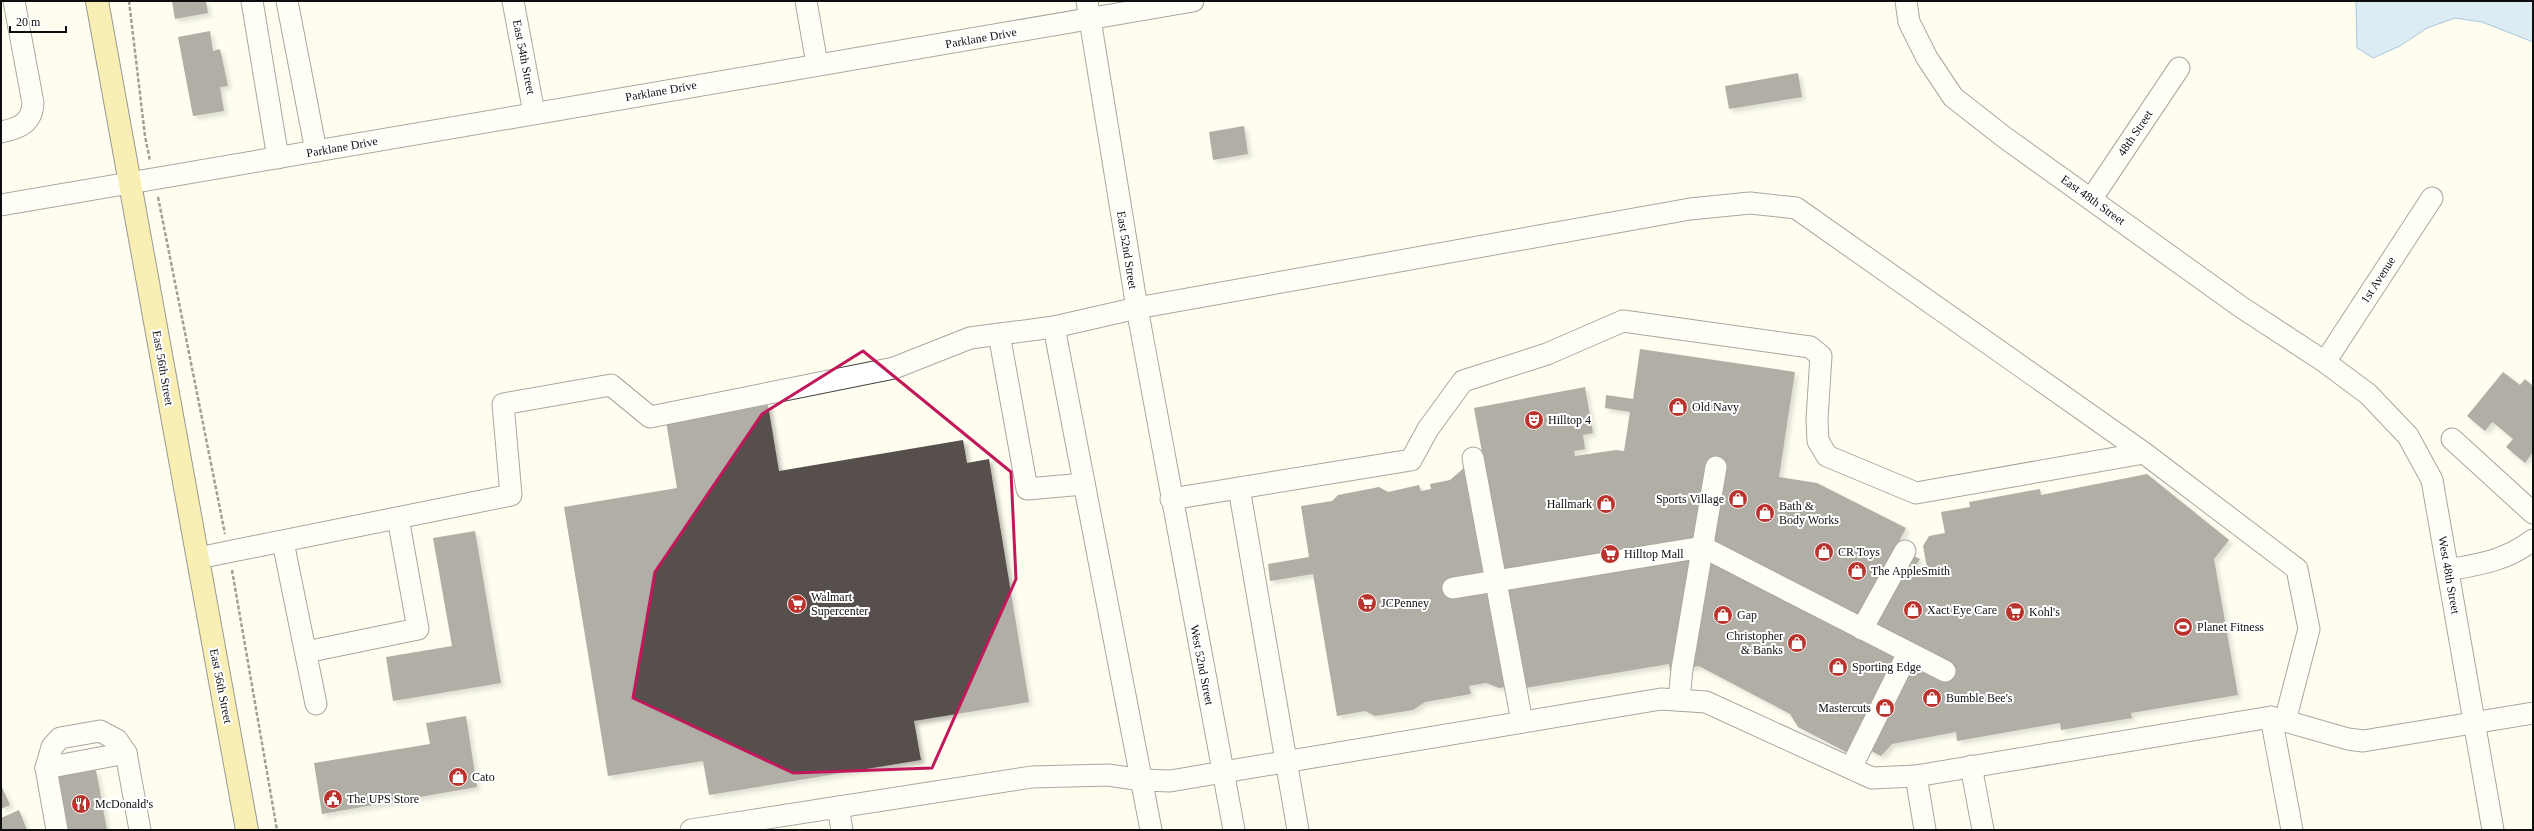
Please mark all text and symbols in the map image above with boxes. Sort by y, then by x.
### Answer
scale bar [10,8,66,34]
text: 20 m [16,15,41,29]
street label: East 54th Street [510,18,538,96]
street label: Parklane Drive [944,25,1018,51]
street label: Parklane Drive [624,78,698,104]
street label: 48th Street [2115,107,2156,159]
street label: Parklane Drive [305,134,379,160]
street label: East 48th Street [2058,172,2128,228]
street label: East 52nd Street [1114,210,1140,291]
street label: 1st Avenue [2358,254,2398,306]
street label: East 56th Street [150,329,177,407]
shop icon: Old Navy [1667,396,1689,418]
place label: Old Navy [1692,400,1739,414]
theatre icon: Hilltop 4 [1523,409,1545,431]
place label: Hilltop 4 [1548,413,1591,427]
shop icon: Sports Village [1727,488,1749,510]
place label: Sports Village [1656,492,1724,506]
shop icon: Hallmark [1595,493,1617,515]
place label: Hallmark [1547,497,1592,511]
place label: Bath & Body Works [1779,499,1839,527]
shop icon: Bath & Body Works [1754,502,1776,524]
street label: West 48th Street [2435,535,2463,616]
shop icon: CR Toys [1813,541,1835,563]
supermarket icon: Hilltop Mall [1599,543,1621,565]
place label: CR Toys [1838,545,1880,559]
place label: Hilltop Mall [1624,547,1684,561]
shop icon: The AppleSmith [1846,560,1868,582]
place label: The AppleSmith [1871,564,1950,578]
place label: Walmart Supercenter [811,590,868,618]
supermarket icon: JCPenney [1356,592,1378,614]
supermarket icon: Walmart Supercenter [786,593,808,615]
place label: JCPenney [1381,596,1429,610]
shop icon: Xact Eye Care [1902,599,1924,621]
supermarket icon: Kohl's [2004,601,2026,623]
place label: Xact Eye Care [1927,603,1997,617]
shop icon: Gap [1712,604,1734,626]
place label: Kohl's [2029,605,2060,619]
place label: Gap [1737,608,1757,622]
sports icon: Planet Fitness [2172,616,2194,638]
place label: Planet Fitness [2197,620,2264,634]
street label: West 52nd Street [1187,624,1217,707]
place label: Christopher & Banks [1726,629,1783,657]
shop icon: Christopher & Banks [1786,632,1808,654]
street label: East 56th Street [207,647,235,725]
shop icon: Sporting Edge [1827,656,1849,678]
place label: Sporting Edge [1852,660,1921,674]
shop icon: Bumble Bee's [1921,687,1943,709]
place label: Bumble Bee's [1946,691,2013,705]
shop icon: Mastercuts [1874,697,1896,719]
place label: Mastercuts [1818,701,1871,715]
shop icon: Cato [447,766,469,788]
place label: Cato [472,770,495,784]
public building icon: The UPS Store [322,788,344,810]
place label: The UPS Store [347,792,419,806]
restaurant icon: McDonald's [70,793,92,815]
place label: McDonald's [95,797,153,811]

